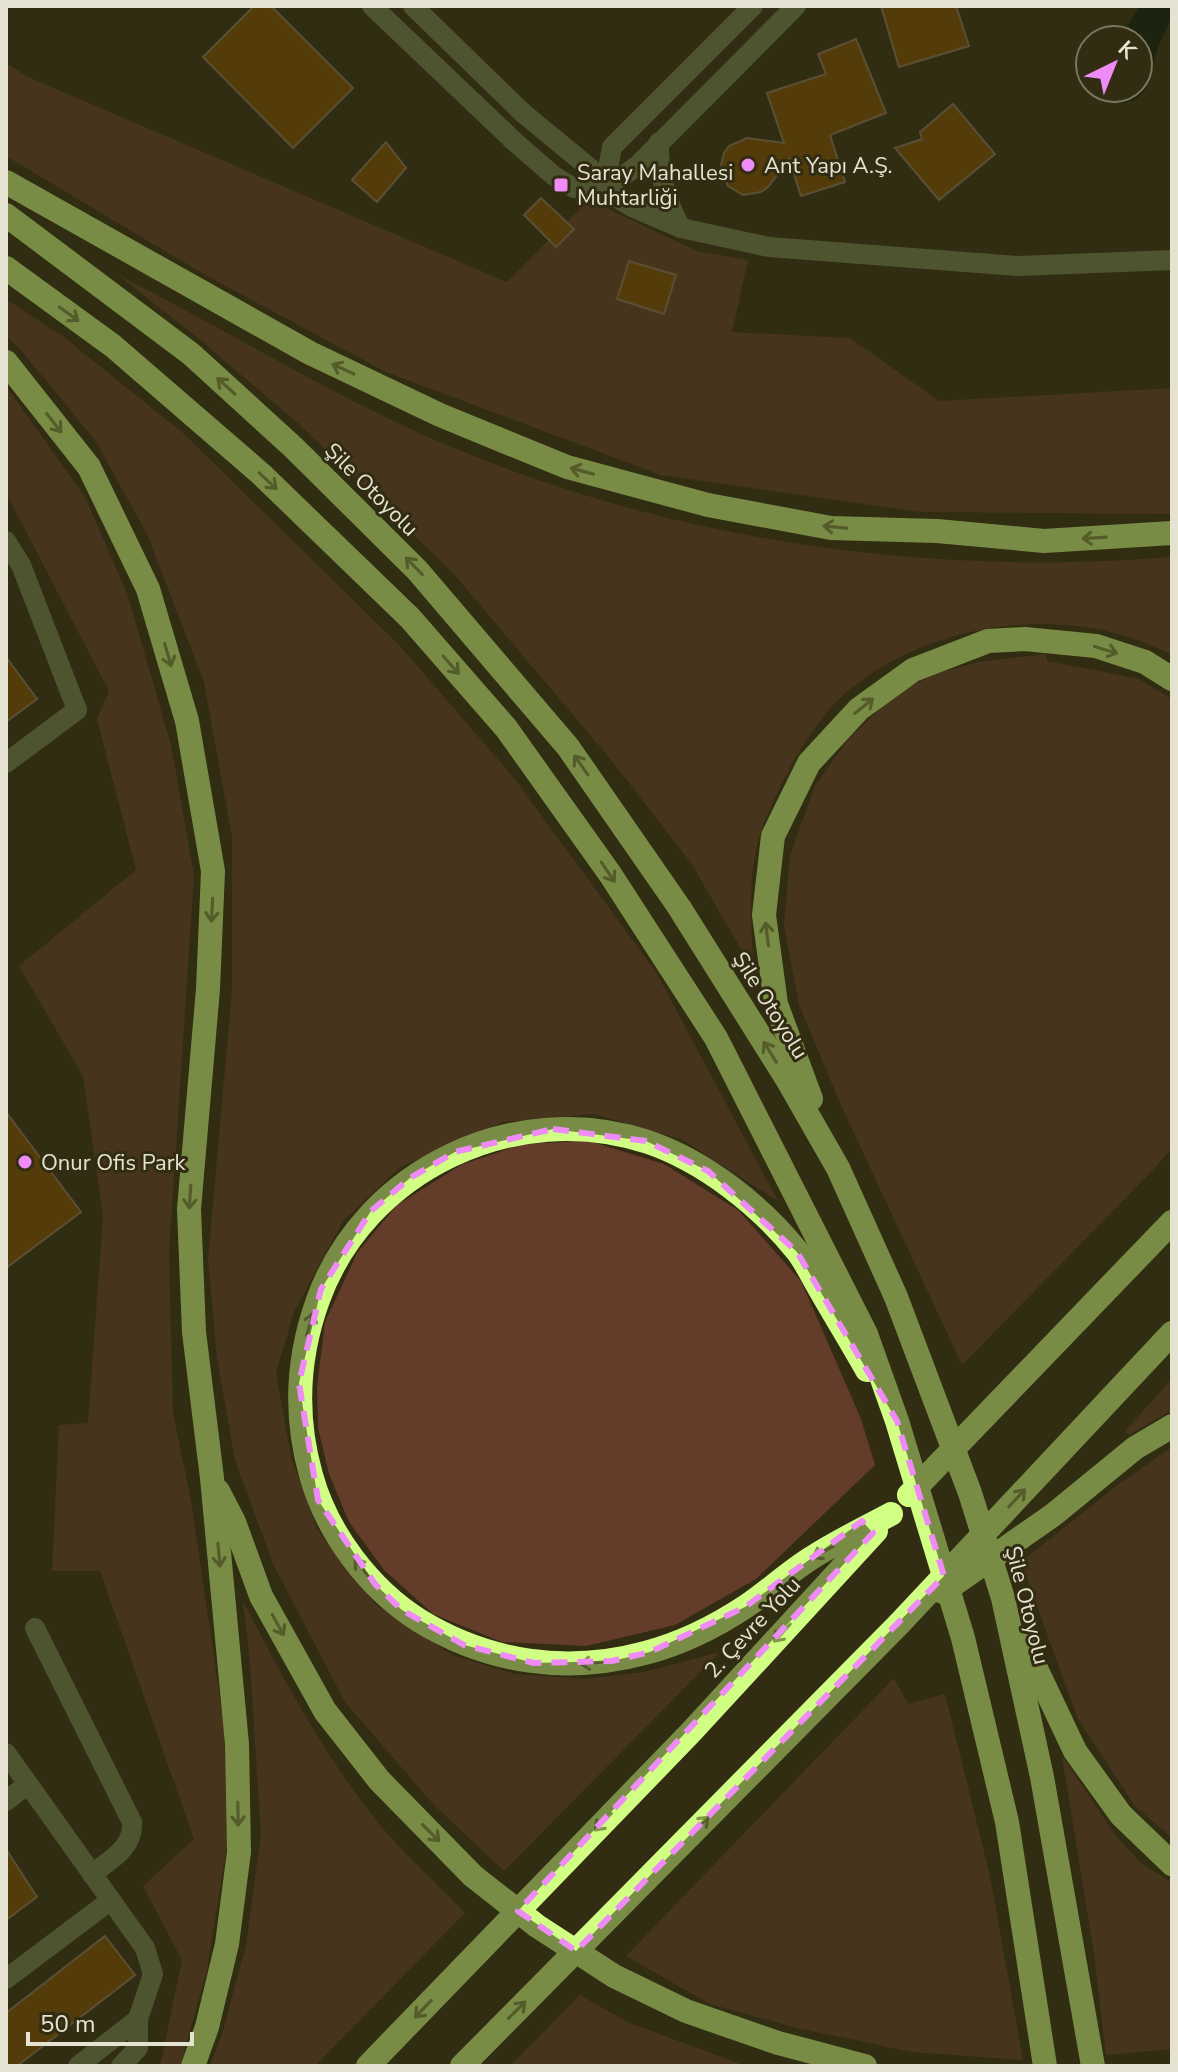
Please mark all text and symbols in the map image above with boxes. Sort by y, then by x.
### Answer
north arrow [1074,24,1154,104]
text: K [1111,34,1144,67]
place label: Ant Yapı A.Ş. [764,151,893,181]
marker: Ant Yapı A.Ş. [739,156,757,174]
place label: Saray Mahallesi Muhtarliği [577,158,733,213]
marker: Saray Mahallesi Muhtarliği [552,176,570,194]
one-way arrow [58,305,79,322]
one-way arrow [331,361,355,376]
one-way arrow [217,378,237,396]
one-way arrow [46,412,63,433]
street label: Şile Otoyolu [318,436,425,543]
one-way arrow [569,462,595,477]
one-way arrow [258,471,277,490]
one-way arrow [822,519,849,534]
one-way arrow [1081,531,1108,546]
one-way arrow [405,557,423,577]
one-way arrow [161,641,176,667]
one-way arrow [1093,643,1119,658]
one-way arrow [442,654,460,674]
one-way arrow [854,697,874,715]
one-way arrow [573,755,589,777]
one-way arrow [600,860,617,882]
one-way arrow [204,896,219,923]
one-way arrow [759,921,774,948]
street label: Şile Otoyolu [725,946,815,1065]
one-way arrow [762,1041,778,1064]
place label: Onur Ofis Park [41,1148,187,1178]
marker: Onur Ofis Park [16,1153,34,1171]
one-way arrow [183,1183,198,1210]
one-way arrow [303,1312,318,1338]
one-way arrow [1008,1488,1027,1508]
one-way arrow [212,1541,227,1568]
street label: Şile Otoyolu [998,1543,1056,1668]
one-way arrow [812,1544,835,1560]
one-way arrow [353,1558,371,1579]
street label: 2. Çevre Yolu [698,1571,807,1685]
one-way arrow [271,1613,286,1637]
one-way arrow [772,1623,791,1643]
one-way arrow [579,1656,606,1671]
one-way arrow [231,1800,246,1827]
one-way arrow [594,1812,613,1832]
one-way arrow [690,1816,709,1835]
one-way arrow [422,1823,441,1843]
scale bar [28,1996,192,2046]
one-way arrow [414,1999,432,2019]
one-way arrow [507,2001,527,2020]
text: 50 m [40,2008,96,2040]

